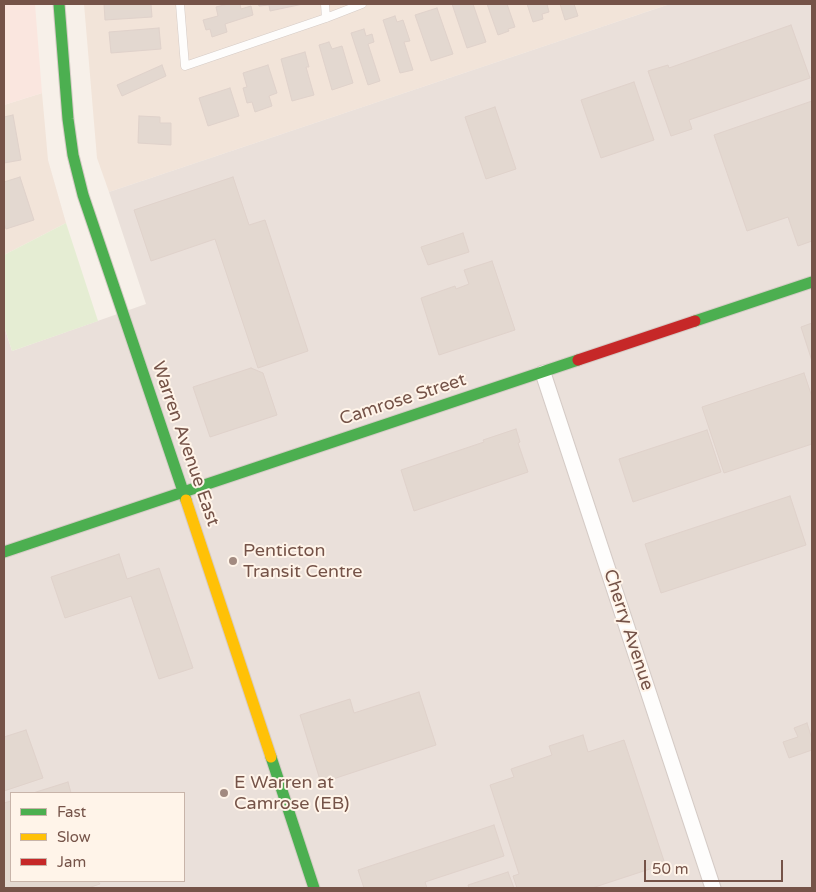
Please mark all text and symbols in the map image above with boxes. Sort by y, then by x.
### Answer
street label: Warren Avenue East [147,359,223,529]
street label: Camrose Street [337,369,469,431]
place label: Penticton Transit Centre [243,540,362,582]
marker: Penticton Transit Centre [227,555,239,567]
street label: Cherry Avenue [598,567,658,693]
place label: E Warren at Camrose (EB) [234,772,349,814]
marker: E Warren at Camrose (EB) [218,787,230,799]
legend [10,792,185,882]
text: Fast [57,803,86,821]
text: Slow [57,828,91,846]
scale bar [646,850,785,882]
text: Jam [57,853,86,871]
text: 50 m [652,860,689,878]

